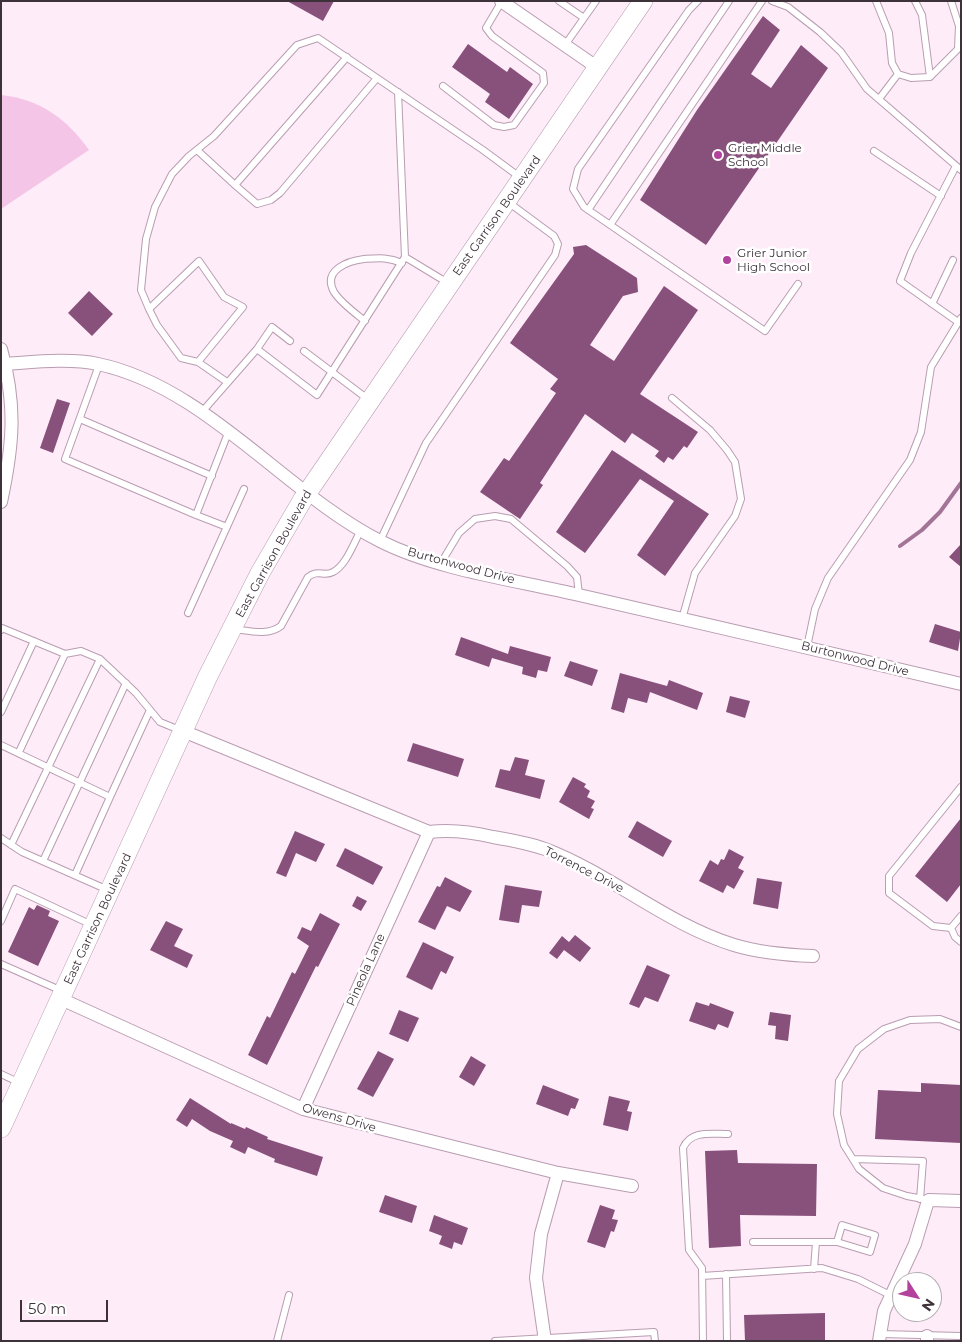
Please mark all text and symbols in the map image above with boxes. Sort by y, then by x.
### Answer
place label: Grier Middle School [728,141,802,169]
marker: Grier Middle School [712,149,724,161]
street label: East Garrison Boulevard [450,153,544,279]
place label: Grier Junior High School [737,246,810,274]
marker: Grier Junior High School [721,254,733,266]
street label: East Garrison Boulevard [233,488,315,620]
street label: Burtonwood Drive [406,545,516,587]
street label: Burtonwood Drive [800,639,910,679]
street label: Torrence Drive [542,844,626,896]
street label: East Garrison Boulevard [61,851,135,987]
street label: Pineola Lane [344,932,388,1008]
street label: Owens Drive [300,1101,378,1135]
north arrow [892,1272,942,1322]
scale bar [22,1290,110,1322]
text: N [918,1295,939,1315]
text: 50 m [28,1299,66,1318]

